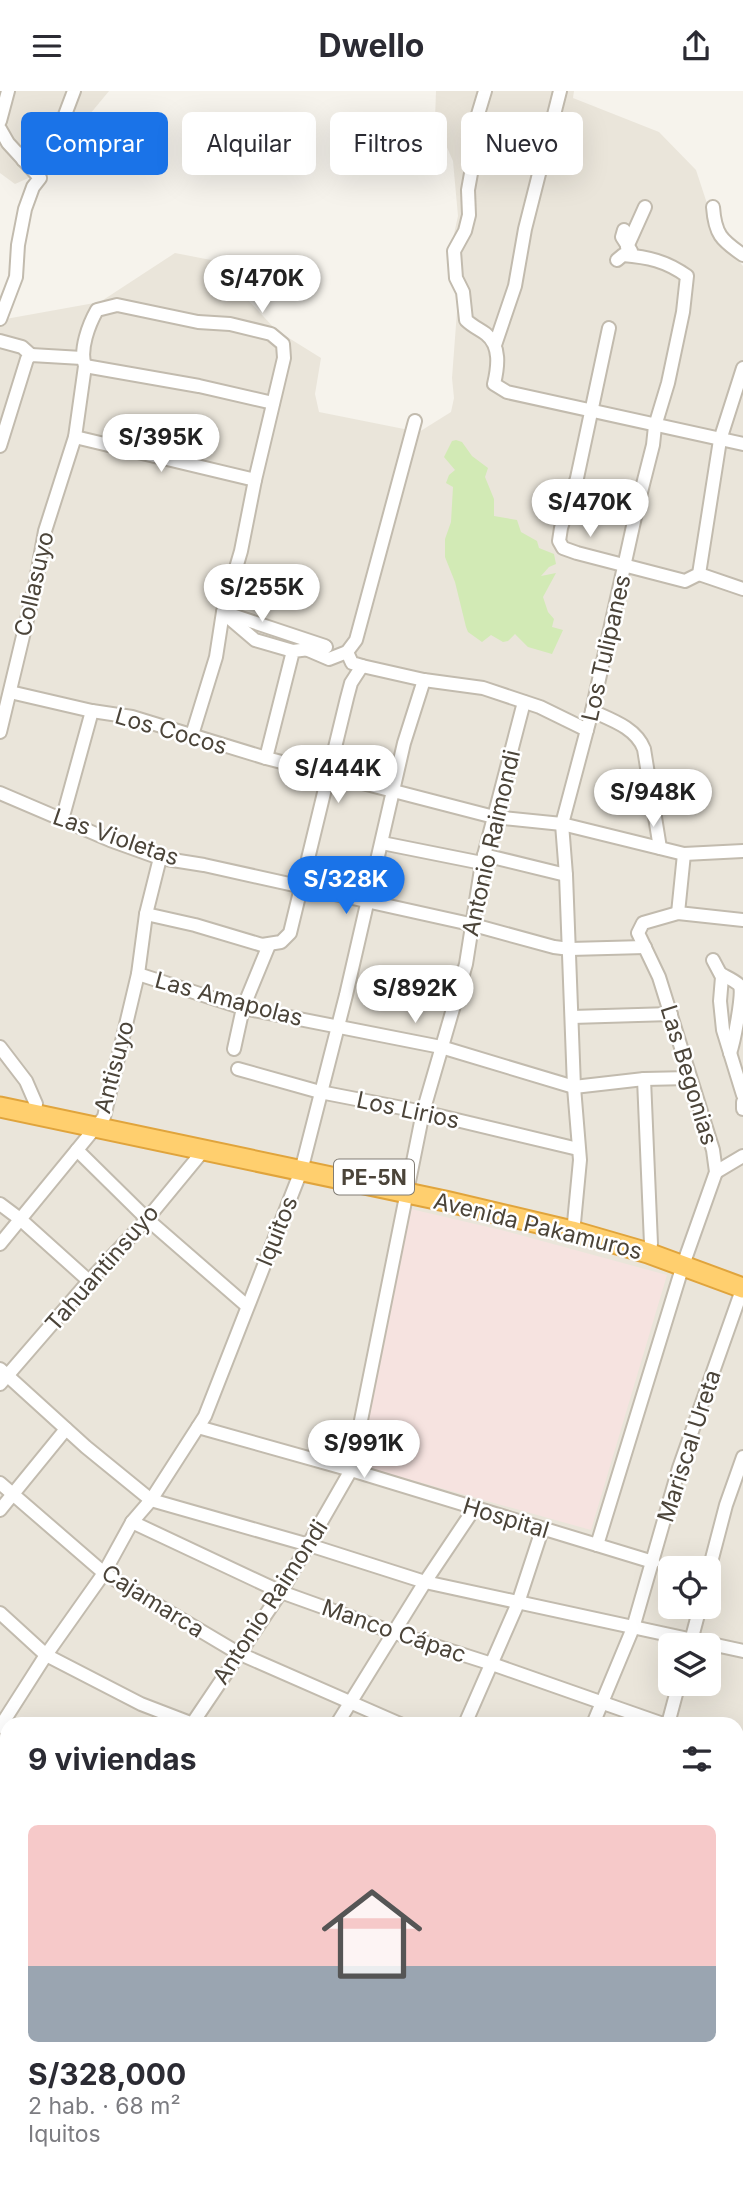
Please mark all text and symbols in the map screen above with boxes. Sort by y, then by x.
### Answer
text: Dwello [319,26,424,65]
icon: menu [28,27,66,65]
icon: share [677,27,715,65]
chip: Comprar [21,112,168,175]
chip: Alquilar [182,112,316,175]
chip: Filtros [330,112,447,175]
chip: Nuevo [461,112,583,175]
pin: S/470K [205,255,319,315]
text: S/470K [220,264,304,292]
pin: S/395K [104,415,218,474]
text: S/395K [118,423,204,451]
pin: S/470K [533,479,647,539]
text: S/470K [548,488,632,516]
street label: Collasuyo [8,529,60,639]
pin: S/255K [205,565,319,624]
street label: Los Tulipanes [576,572,636,724]
text: S/255K [220,573,304,601]
street label: Los Cocos [112,702,230,760]
pin: S/444K [281,745,395,805]
street label: Antonio Raimondi [456,747,526,939]
text: S/444K [294,754,382,782]
pin: S/948K [596,769,710,829]
text: S/948K [610,778,696,806]
street label: Las Violetas [49,802,183,872]
pin: S/328K [289,857,403,916]
text: S/328K [304,865,388,893]
pin: S/892K [358,965,472,1025]
street label: Las Amapolas [152,966,306,1032]
text: S/892K [373,974,457,1002]
street label: Las Begonias [654,1002,724,1148]
street label: Antisuyo [88,1018,140,1116]
street label: Los Lirios [354,1085,462,1135]
road number: PE-5N [334,1159,414,1195]
street label: Avenida Pakamuros [431,1187,645,1265]
street label: Iquitos [250,1192,304,1270]
street label: Tahuantinsuyo [39,1199,165,1337]
street label: Mariscal Ureta [651,1366,727,1526]
pin: S/991K [307,1421,421,1480]
text: S/991K [324,1429,404,1457]
street label: Hospital [459,1492,553,1544]
street label: Antonio Raimondi [206,1515,334,1689]
map controls [658,1556,721,1696]
button: locate [658,1556,721,1619]
street label: Cajamarca [96,1558,210,1644]
street label: Manco Cápac [318,1593,470,1669]
button: layers [658,1633,721,1696]
icon: filters [678,1740,716,1778]
text: 9 viviendas [28,1741,197,1777]
icon: home [309,1871,435,1997]
text: S/328,000 [28,2056,186,2092]
text: 2 hab. · 68 m² [28,2092,181,2120]
text: Iquitos [28,2120,101,2148]

